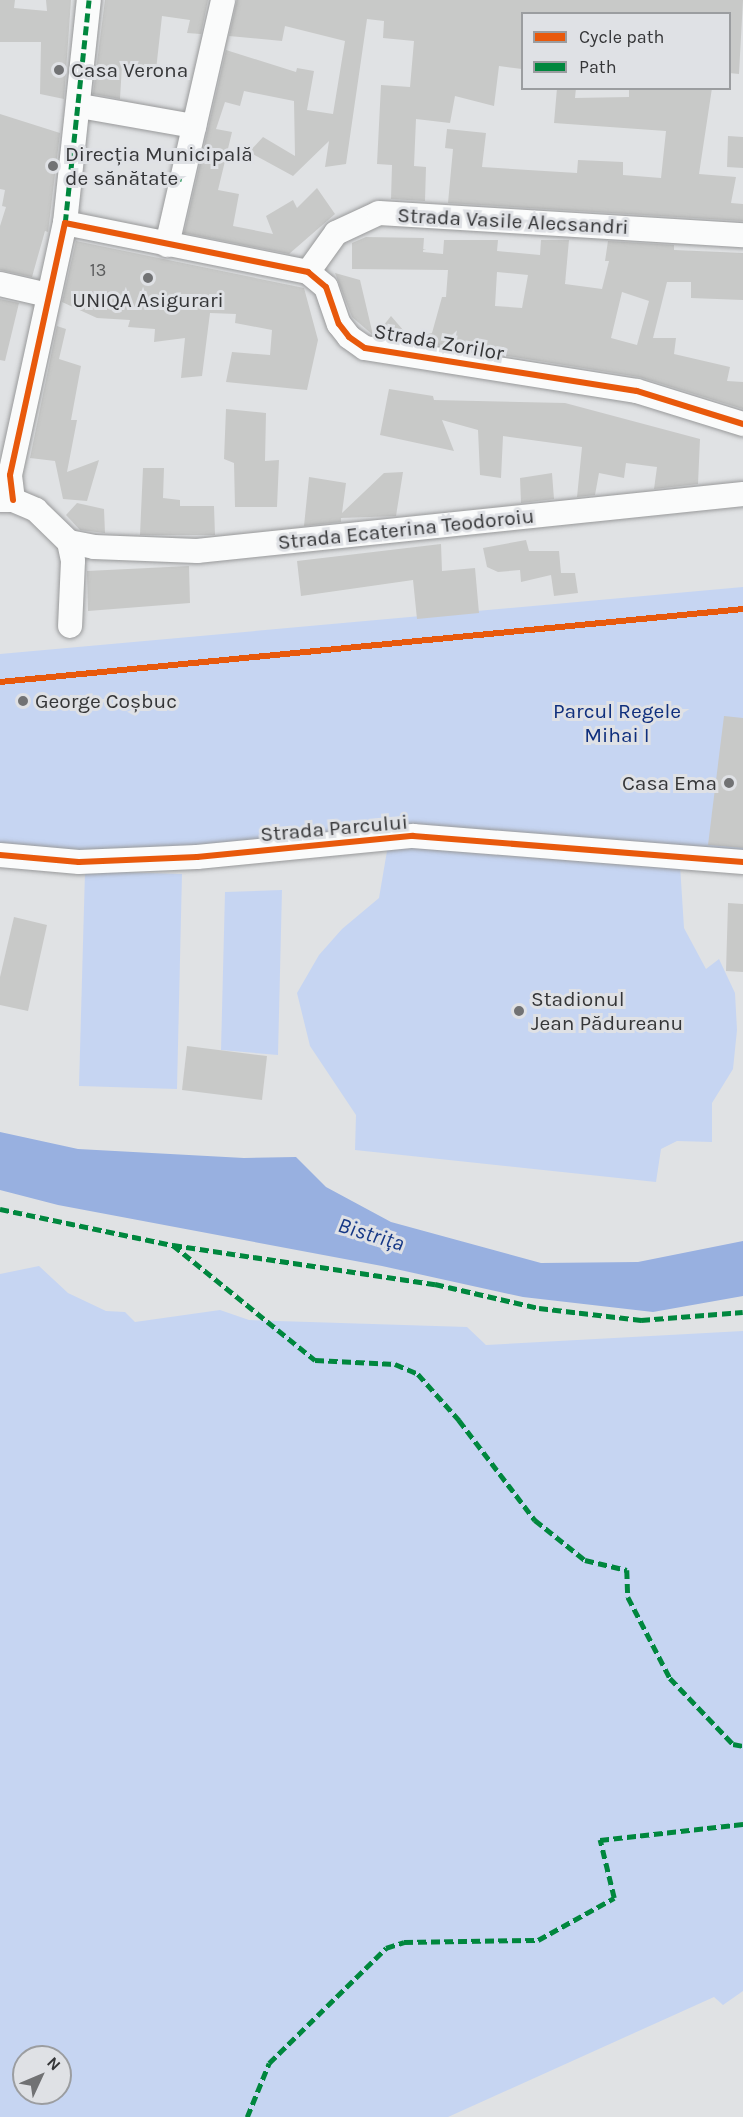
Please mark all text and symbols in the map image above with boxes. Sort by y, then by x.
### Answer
legend [521,12,731,90]
text: Cycle path [579,26,664,48]
text: Path [579,56,617,78]
place label: Casa Verona [71,57,188,83]
marker: Casa Verona [52,63,66,77]
place label: Direcția Municipală de sănătate [65,141,253,191]
marker: Direcția Municipală de sănătate [46,159,60,173]
street label: Strada Vasile Alecsandri [397,202,629,240]
house number: 13 [90,259,106,281]
marker: UNIQA Asigurari [141,271,155,285]
place label: UNIQA Asigurari [72,287,224,313]
street label: Strada Zorilor [372,318,506,366]
street label: Strada Ecaterina Teodoroiu [276,503,536,555]
place label: George Coșbuc [35,688,177,714]
marker: George Coșbuc [16,694,30,708]
park label: Parcul Regele Mihai I [553,698,681,748]
place label: Casa Ema [622,770,717,796]
marker: Casa Ema [722,776,736,790]
street label: Strada Parcului [259,809,409,847]
place label: Stadionul Jean Pădureanu [531,986,683,1036]
marker: Stadionul Jean Pădureanu [512,1004,526,1018]
water label: Bistrița [335,1212,407,1258]
north arrow [12,2045,72,2105]
text: N [43,2053,65,2074]

